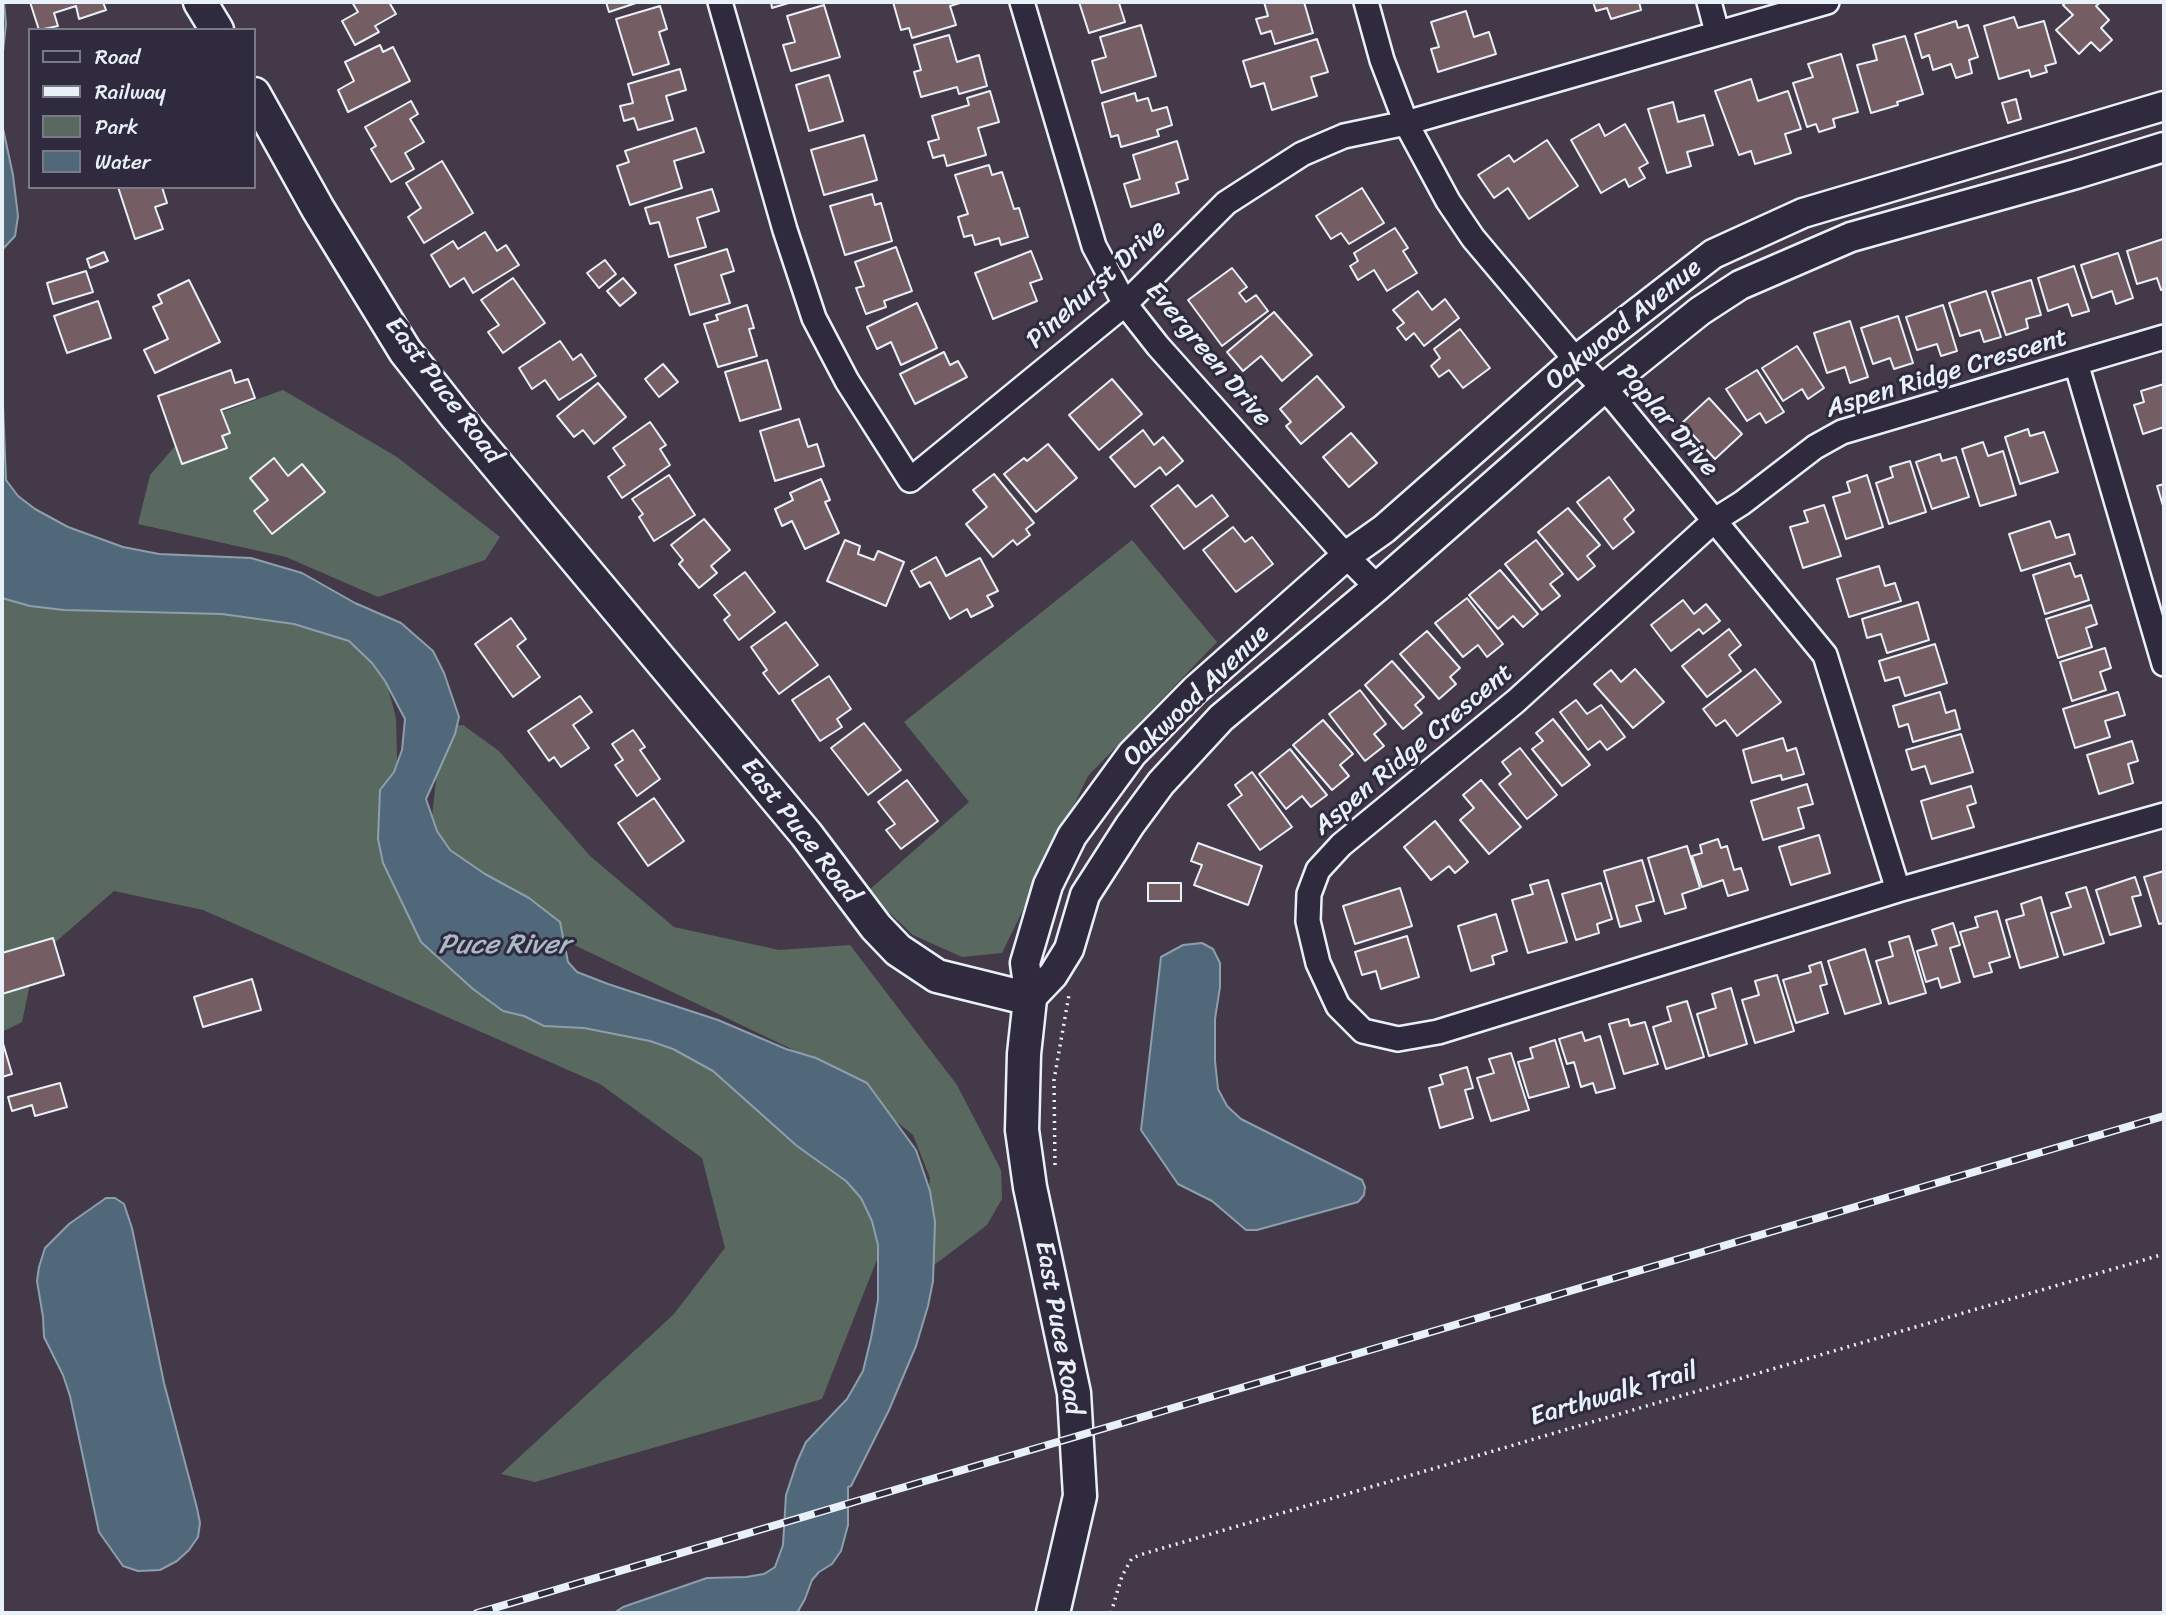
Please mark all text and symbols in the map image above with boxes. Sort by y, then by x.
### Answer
legend [28,28,256,189]
text: Road [95,38,140,76]
text: Railway [95,73,166,111]
text: Park [95,108,138,146]
text: Water [95,143,150,181]
street label: Pinehurst Drive [1021,214,1173,356]
street label: Oakwood Avenue [1540,253,1708,397]
street label: Evergreen Drive [1138,276,1278,434]
street label: East Puce Road [378,311,508,471]
street label: Aspen Ridge Crescent [1823,322,2071,426]
street label: Poplar Drive [1609,358,1725,484]
street label: Oakwood Avenue [1117,618,1277,774]
street label: Aspen Ridge Crescent [1308,657,1520,843]
street label: East Puce Road [733,752,867,910]
water label: Puce River [438,929,570,963]
street label: East Puce Road [1027,1239,1089,1417]
street label: Earthwalk Trail [1527,1356,1701,1434]

